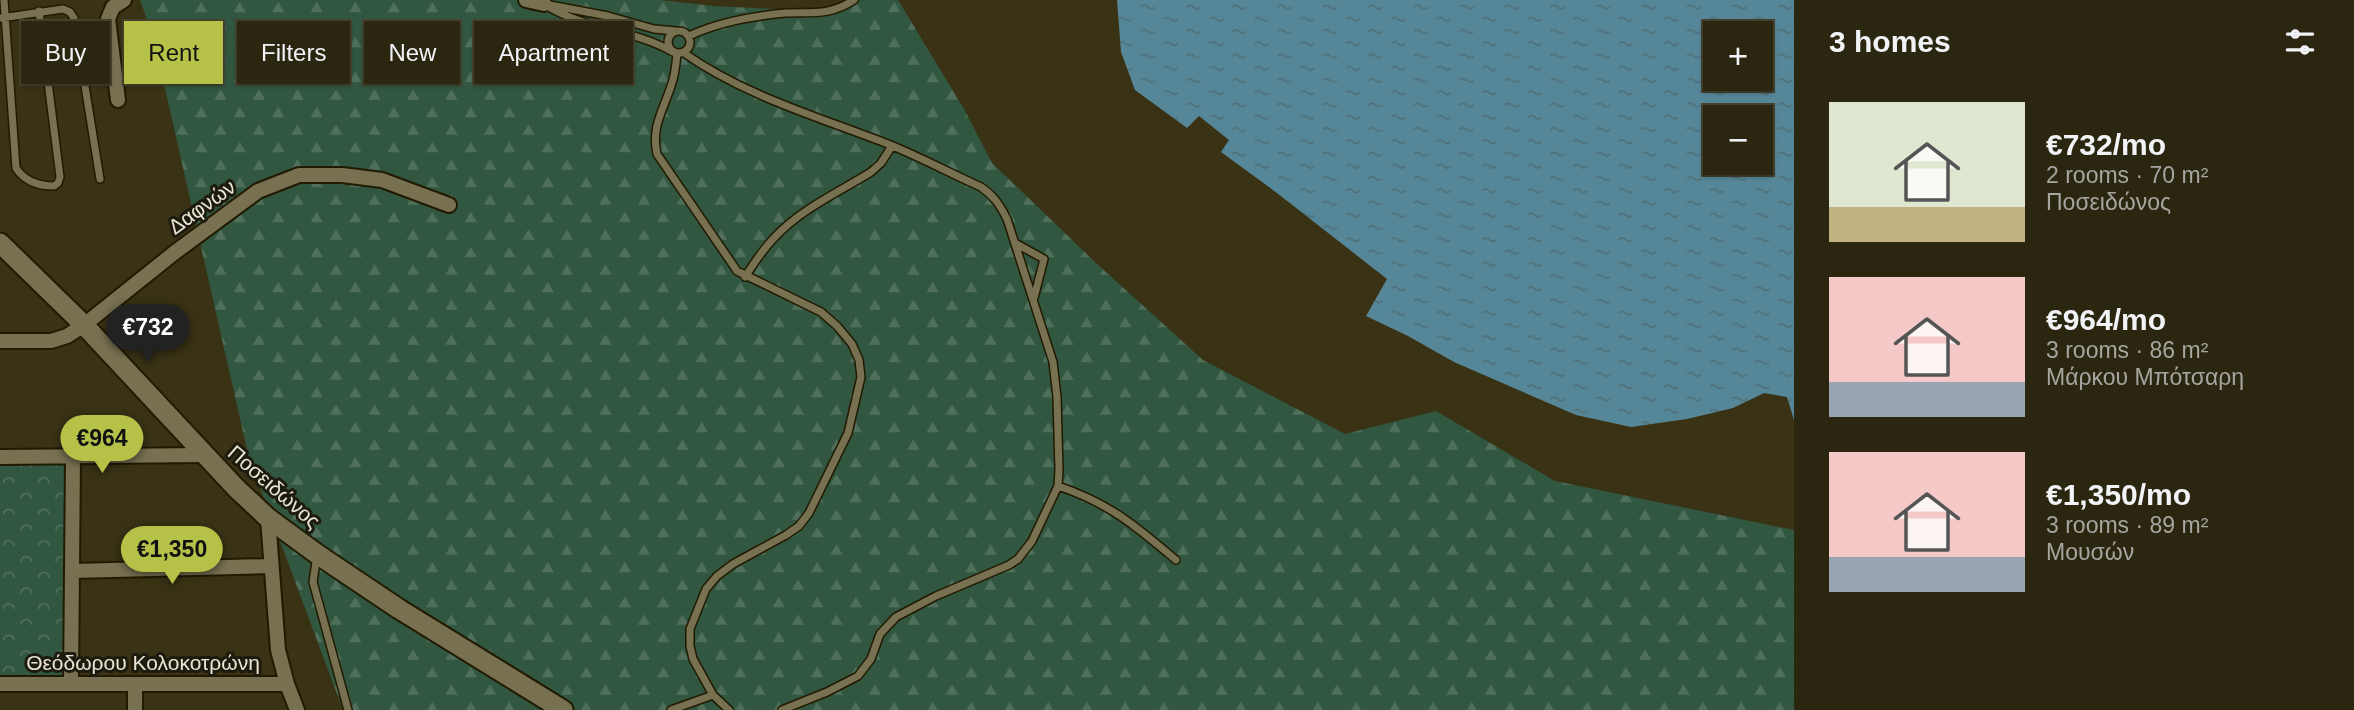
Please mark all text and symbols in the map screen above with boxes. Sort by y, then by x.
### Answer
chip: Buy [21,21,110,84]
chip: Rent [124,21,223,84]
chip: Filters [237,21,350,84]
chip: New [364,21,460,84]
chip: Apartment [474,21,633,84]
map controls [1703,21,1773,175]
button: + [1703,21,1773,91]
icon: filters [2281,23,2319,61]
text: 3 homes [1829,25,1951,58]
button: − [1703,105,1773,175]
text: €732/mo [2046,128,2166,161]
icon: home [1885,130,1969,214]
text: 2 rooms · 70 m² [2046,162,2208,188]
street label: Δαφνών [164,175,240,239]
text: Ποσειδώνος [2046,189,2171,215]
text: €964/mo [2046,303,2166,336]
pin: €732 [107,304,189,364]
icon: home [1885,305,1969,389]
text: €732 [122,314,174,340]
text: 3 rooms · 86 m² [2046,337,2208,363]
text: Μάρκου Μπότσαρη [2046,364,2244,390]
pin: €964 [61,416,143,475]
text: €964 [76,425,128,451]
street label: Ποσειδώνος [224,440,325,533]
text: €1,350/mo [2046,478,2191,511]
icon: home [1885,480,1969,564]
text: 3 rooms · 89 m² [2046,512,2208,538]
pin: €1,350 [115,526,229,586]
text: €1,350 [137,536,207,562]
text: Μουσών [2046,539,2134,565]
street label: Θεόδωρου Κολοκοτρώνη [26,651,260,674]

